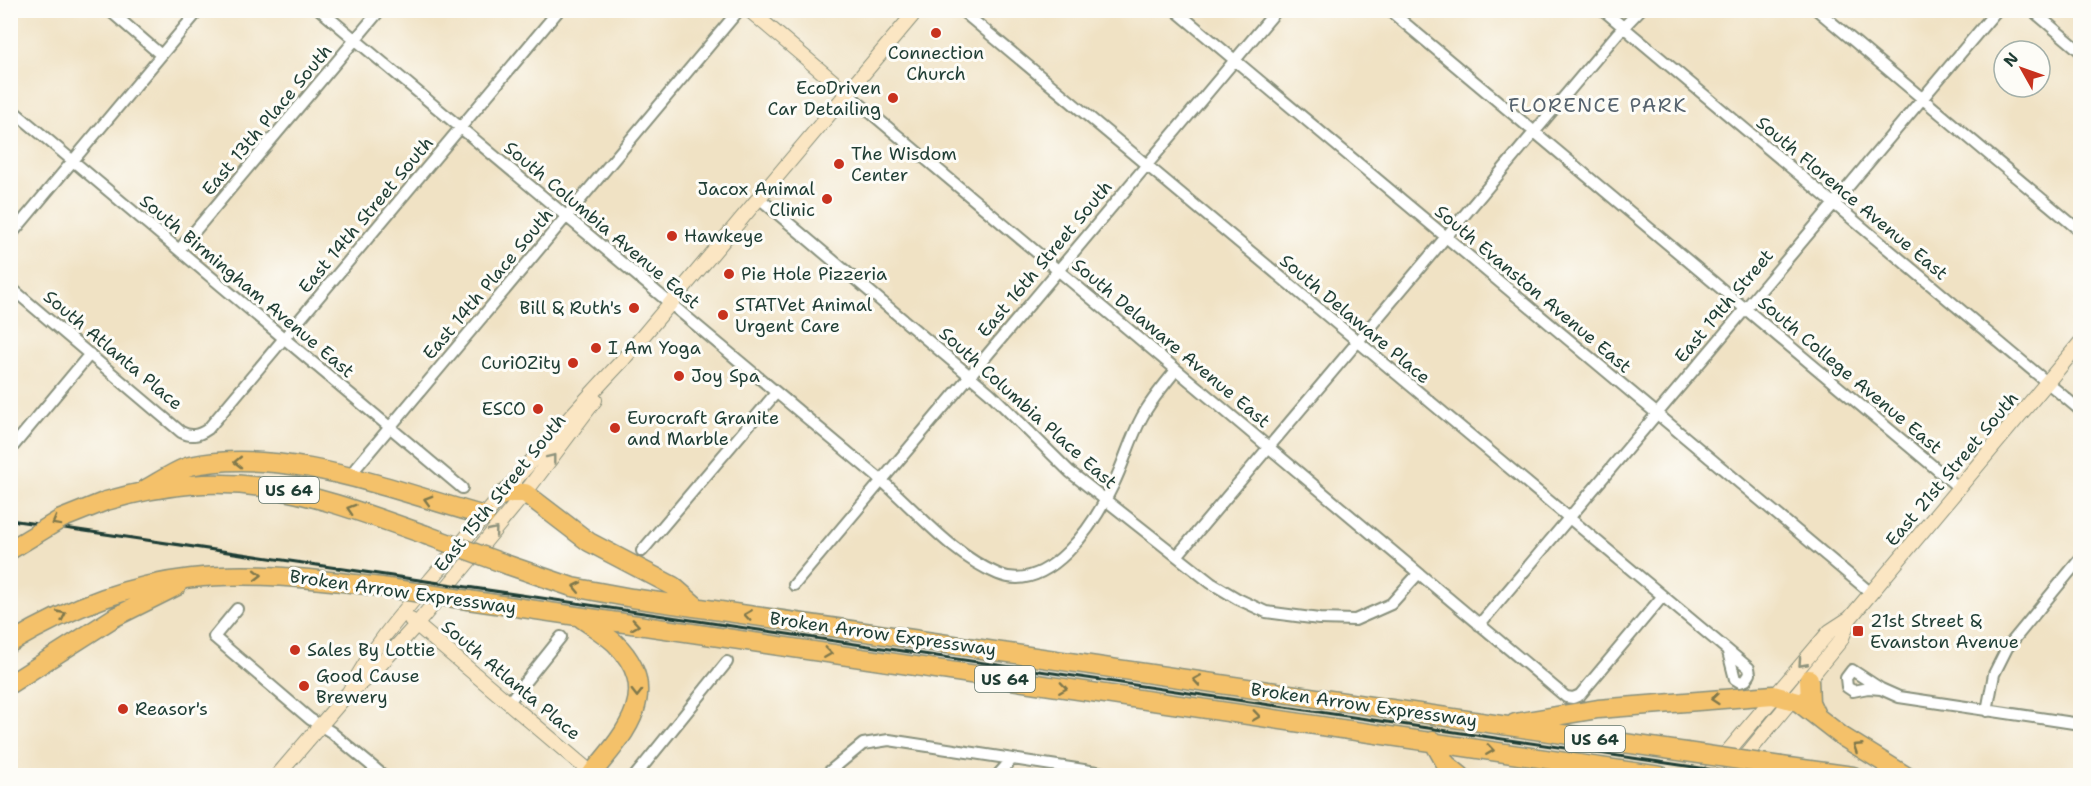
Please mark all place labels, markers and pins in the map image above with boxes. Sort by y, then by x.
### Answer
marker: Connection Church [929,26,943,40]
place label: Connection Church [888,41,984,86]
place label: EcoDriven Car Detailing [767,76,881,121]
marker: EcoDriven Car Detailing [886,91,900,105]
place label: The Wisdom Center [851,142,957,187]
marker: The Wisdom Center [832,157,846,171]
place label: Jacox Animal Clinic [698,177,816,222]
marker: Jacox Animal Clinic [820,192,834,206]
place label: Hawkeye [684,224,763,248]
marker: Hawkeye [665,229,679,243]
place label: Pie Hole Pizzeria [741,262,887,286]
marker: Pie Hole Pizzeria [722,267,736,281]
place label: STATVet Animal Urgent Care [735,293,873,338]
place label: Bill & Ruth's [520,296,622,320]
marker: Bill & Ruth's [627,301,641,315]
marker: STATVet Animal Urgent Care [716,308,730,322]
place label: I Am Yoga [608,336,701,360]
marker: I Am Yoga [589,341,603,355]
place label: CuriOZity [481,351,561,375]
marker: CuriOZity [566,356,580,370]
place label: Joy Spa [691,364,760,388]
marker: Joy Spa [672,369,686,383]
place label: ESCO [482,397,526,421]
marker: ESCO [531,402,545,416]
place label: Eurocraft Granite and Marble [627,406,779,451]
marker: Eurocraft Granite and Marble [608,421,622,435]
place label: 21st Street & Evanston Avenue [1870,609,2019,654]
marker: 21st Street & Evanston Avenue [1851,624,1865,638]
place label: Sales By Lottie [307,638,435,662]
marker: Sales By Lottie [288,643,302,657]
place label: Good Cause Brewery [316,664,420,709]
marker: Good Cause Brewery [297,679,311,693]
place label: Reasor's [135,697,208,721]
marker: Reasor's [116,702,130,716]

